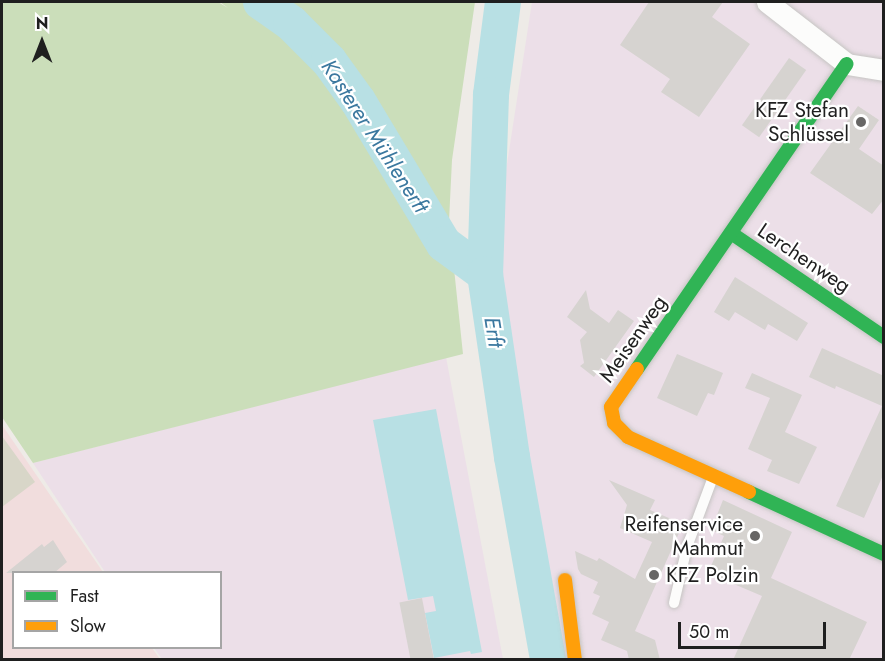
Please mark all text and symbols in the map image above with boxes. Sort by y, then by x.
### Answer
north arrow [12,12,72,72]
text: N [36,12,48,35]
water label: Kasterer Mühlenerft [316,54,434,218]
place label: KFZ Stefan Schlüssel [755,97,849,147]
marker: KFZ Stefan Schlüssel [854,115,868,129]
street label: Lerchenweg [753,218,855,298]
street label: Meisenweg [594,291,672,387]
water label: Erft [479,315,509,349]
place label: Reifenservice Mahmut [624,511,743,561]
marker: Reifenservice Mahmut [748,529,762,543]
place label: KFZ Polzin [666,562,759,588]
marker: KFZ Polzin [647,568,661,582]
legend [12,571,222,649]
text: Fast [70,583,99,609]
scale bar [681,610,830,648]
text: Slow [70,613,106,639]
text: 50 m [689,619,729,645]

